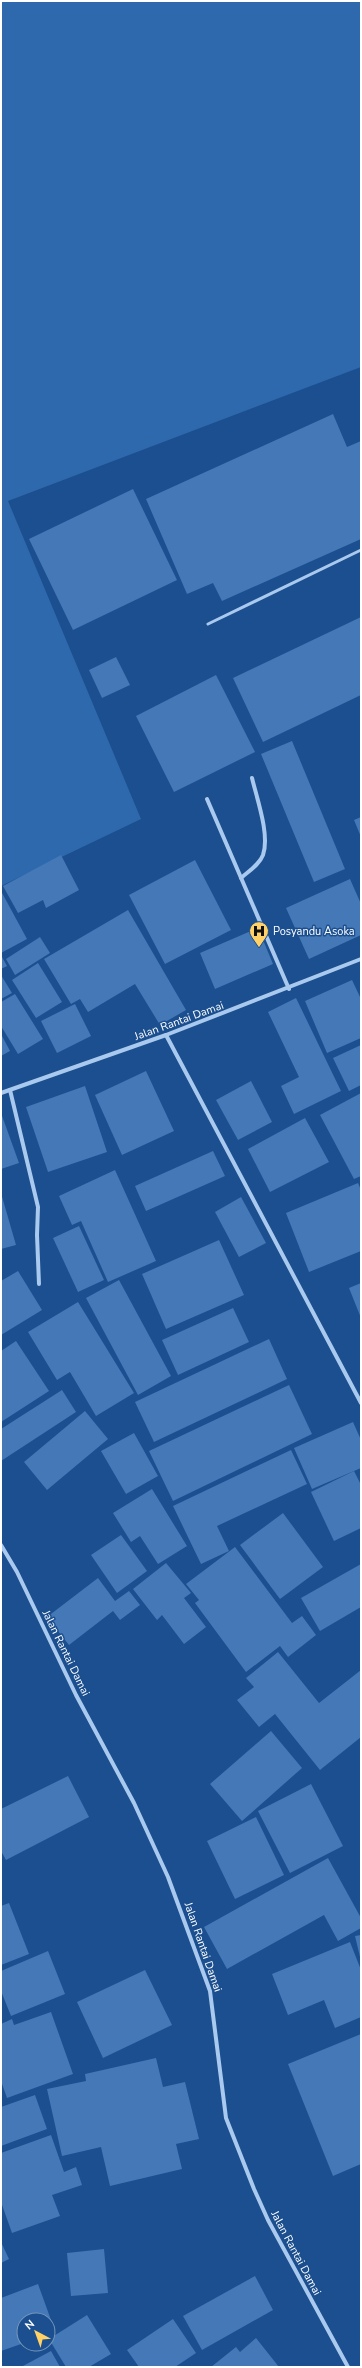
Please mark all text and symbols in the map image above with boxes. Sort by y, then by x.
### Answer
hospital icon: Posyandu Asoka [248,920,270,948]
place label: Posyandu Asoka [273,924,355,939]
street label: Jalan Rantai Damai [131,998,226,1044]
street label: Jalan Rantai Damai [38,1607,93,1698]
street label: Jalan Rantai Damai [180,1899,225,1994]
street label: Jalan Rantai Damai [267,2207,325,2298]
north arrow [16,2312,56,2352]
text: N [22,2316,38,2333]

